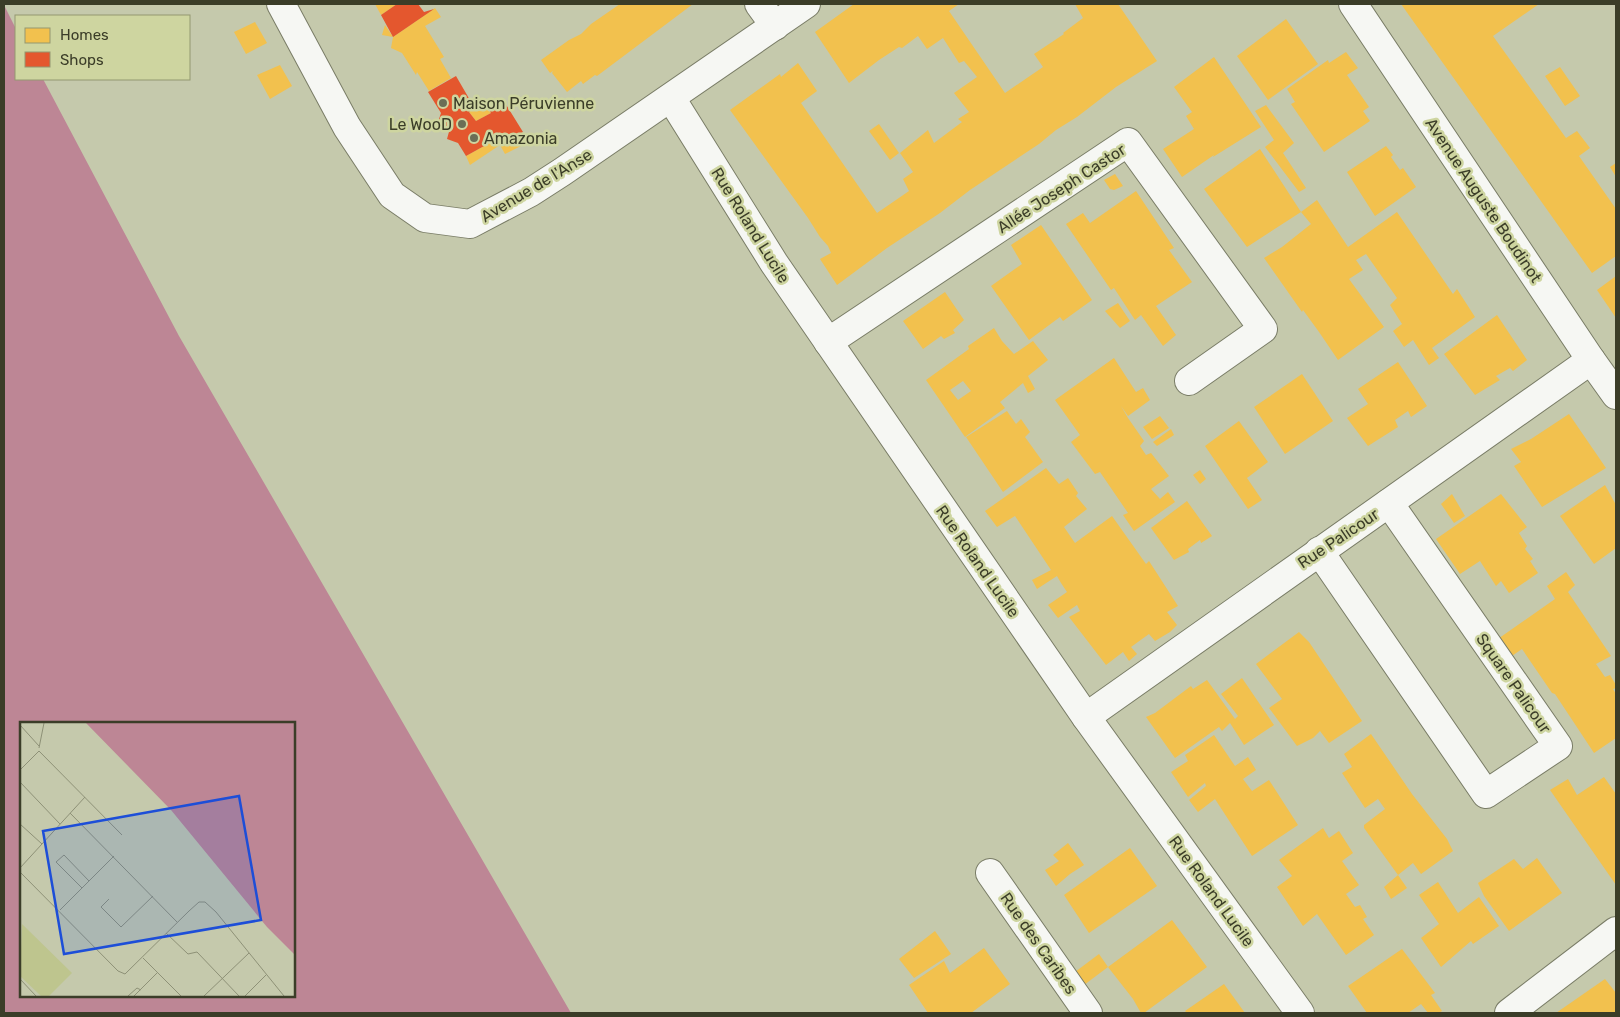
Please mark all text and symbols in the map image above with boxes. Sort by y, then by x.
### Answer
legend [15,15,190,80]
text: Homes [60,26,109,44]
text: Shops [60,51,104,69]
place label: Maison Péruvienne [453,94,594,113]
marker: Maison Péruvienne [437,97,449,109]
street label: Avenue Auguste Boudinot [1421,114,1546,286]
place label: Le WooD [389,115,452,134]
marker: Le WooD [456,118,468,130]
place label: Amazonia [484,129,557,148]
marker: Amazonia [468,132,480,144]
street label: Allée Joseph Castor [994,140,1129,237]
street label: Avenue de l'Anse [477,145,595,226]
street label: Rue Roland Lucile [707,164,794,286]
street label: Rue Roland Lucile [932,502,1023,621]
street label: Rue Palicour [1294,504,1382,572]
street label: Square Palicour [1472,630,1555,737]
inset map [20,722,295,997]
street label: Rue Roland Lucile [1165,832,1258,950]
street label: Rue des Caribes [996,889,1081,998]

